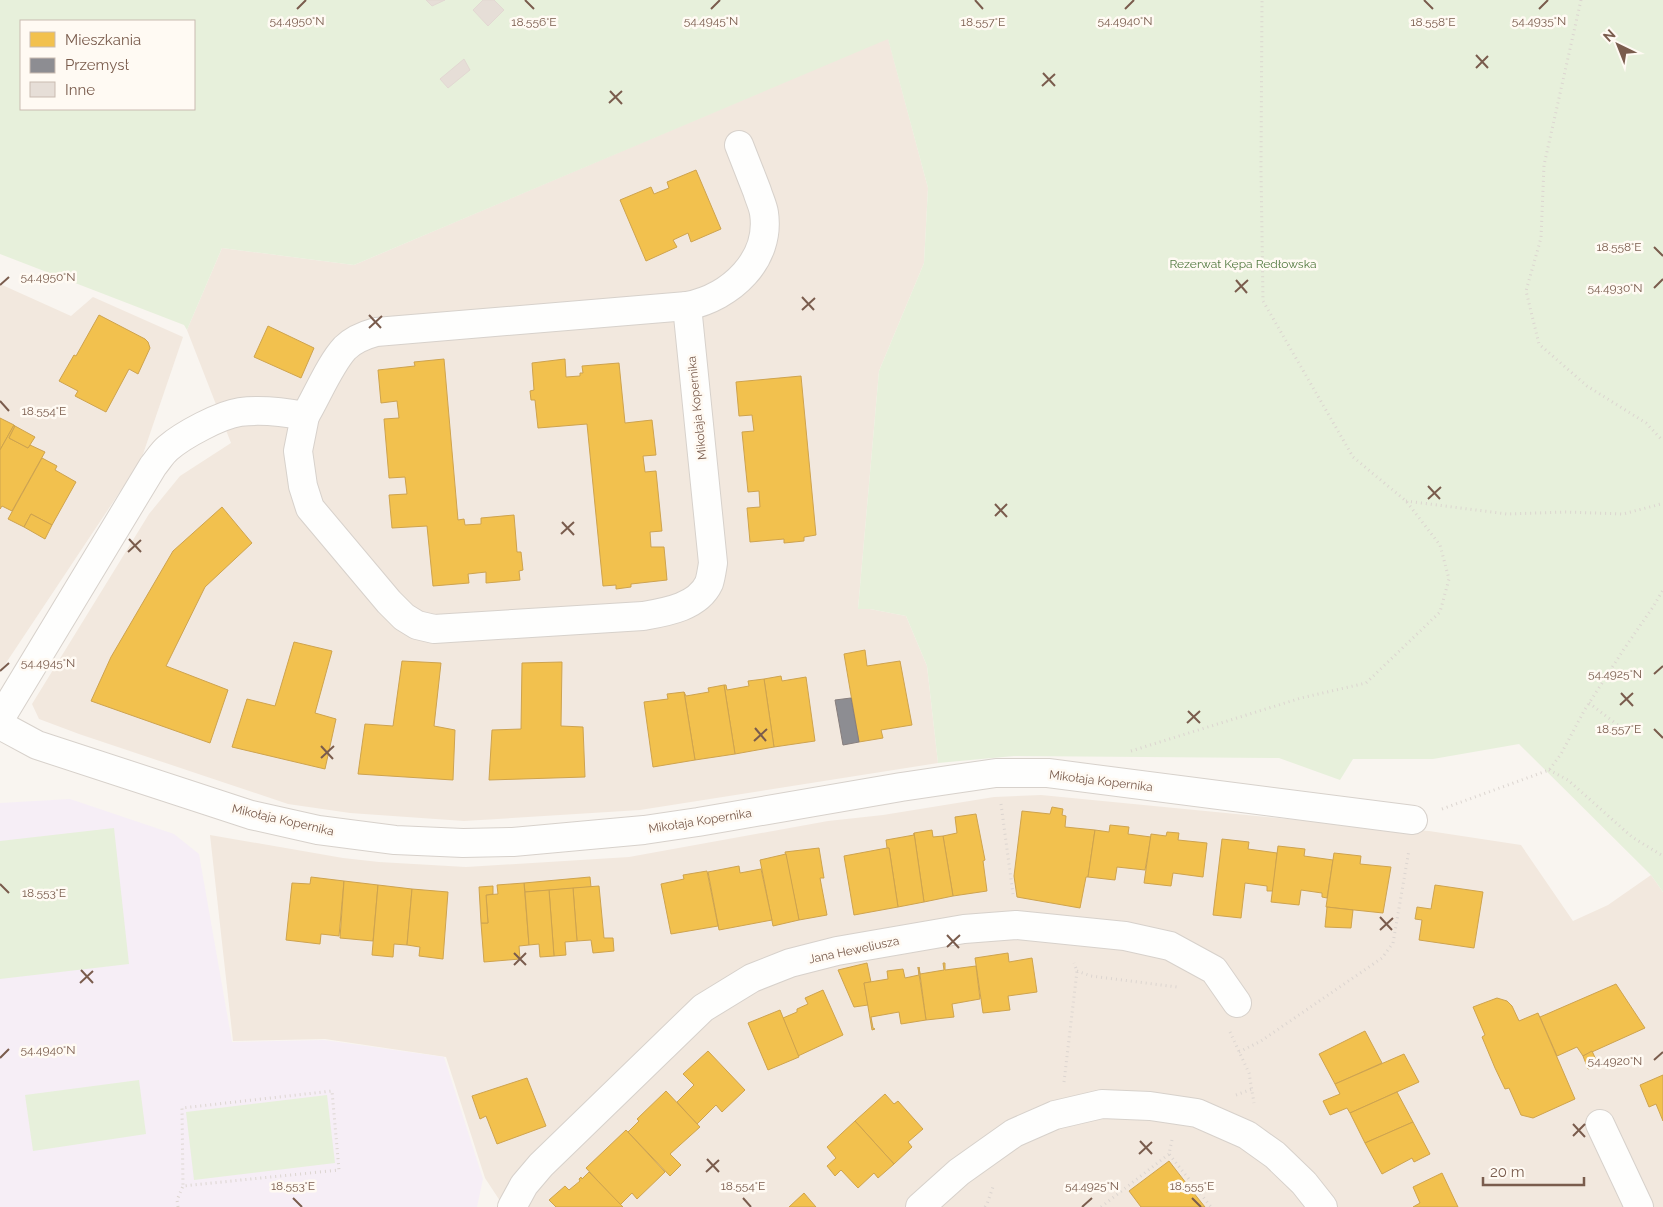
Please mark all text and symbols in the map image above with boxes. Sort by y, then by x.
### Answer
text: 54.4950°N [269,14,325,28]
text: 54.4945°N [684,14,738,28]
text: 54.4940°N [1097,14,1153,28]
text: 54.4935°N [1512,14,1566,28]
text: 18.556°E [511,15,557,29]
text: 18.557°E [961,15,1005,29]
text: 18.558°E [1410,15,1456,29]
legend [20,20,195,110]
north arrow [1593,20,1643,70]
text: N [1600,26,1618,45]
text: Mieszkania [65,31,141,49]
text: Przemysł [65,56,129,74]
text: Inne [65,81,95,99]
text: 18.558°E [1596,240,1642,254]
park label: Rezerwat Kępa Redłowska [1169,257,1317,271]
text: 54.4950°N [20,270,76,284]
text: 54.4930°N [1588,281,1642,295]
street label: Mikołaja Kopernika [685,355,709,461]
text: 18.554°E [22,404,66,418]
text: 54.4945°N [21,656,75,670]
text: 54.4925°N [1588,667,1642,681]
text: 18.557°E [1597,722,1641,736]
street label: Mikołaja Kopernika [1048,768,1154,794]
street label: Mikołaja Kopernika [231,801,335,839]
street label: Mikołaja Kopernika [647,806,753,836]
text: 18.553°E [22,886,66,900]
street label: Jana Heweliusza [807,934,901,966]
text: 54.4940°N [20,1043,76,1057]
text: 54.4920°N [1588,1054,1642,1068]
scale bar [1483,1154,1584,1186]
text: 20 m [1490,1163,1525,1181]
text: 18.553°E [271,1179,315,1193]
text: 18.554°E [721,1179,765,1193]
text: 54.4925°N [1065,1179,1119,1193]
text: 18.555°E [1170,1179,1214,1193]

